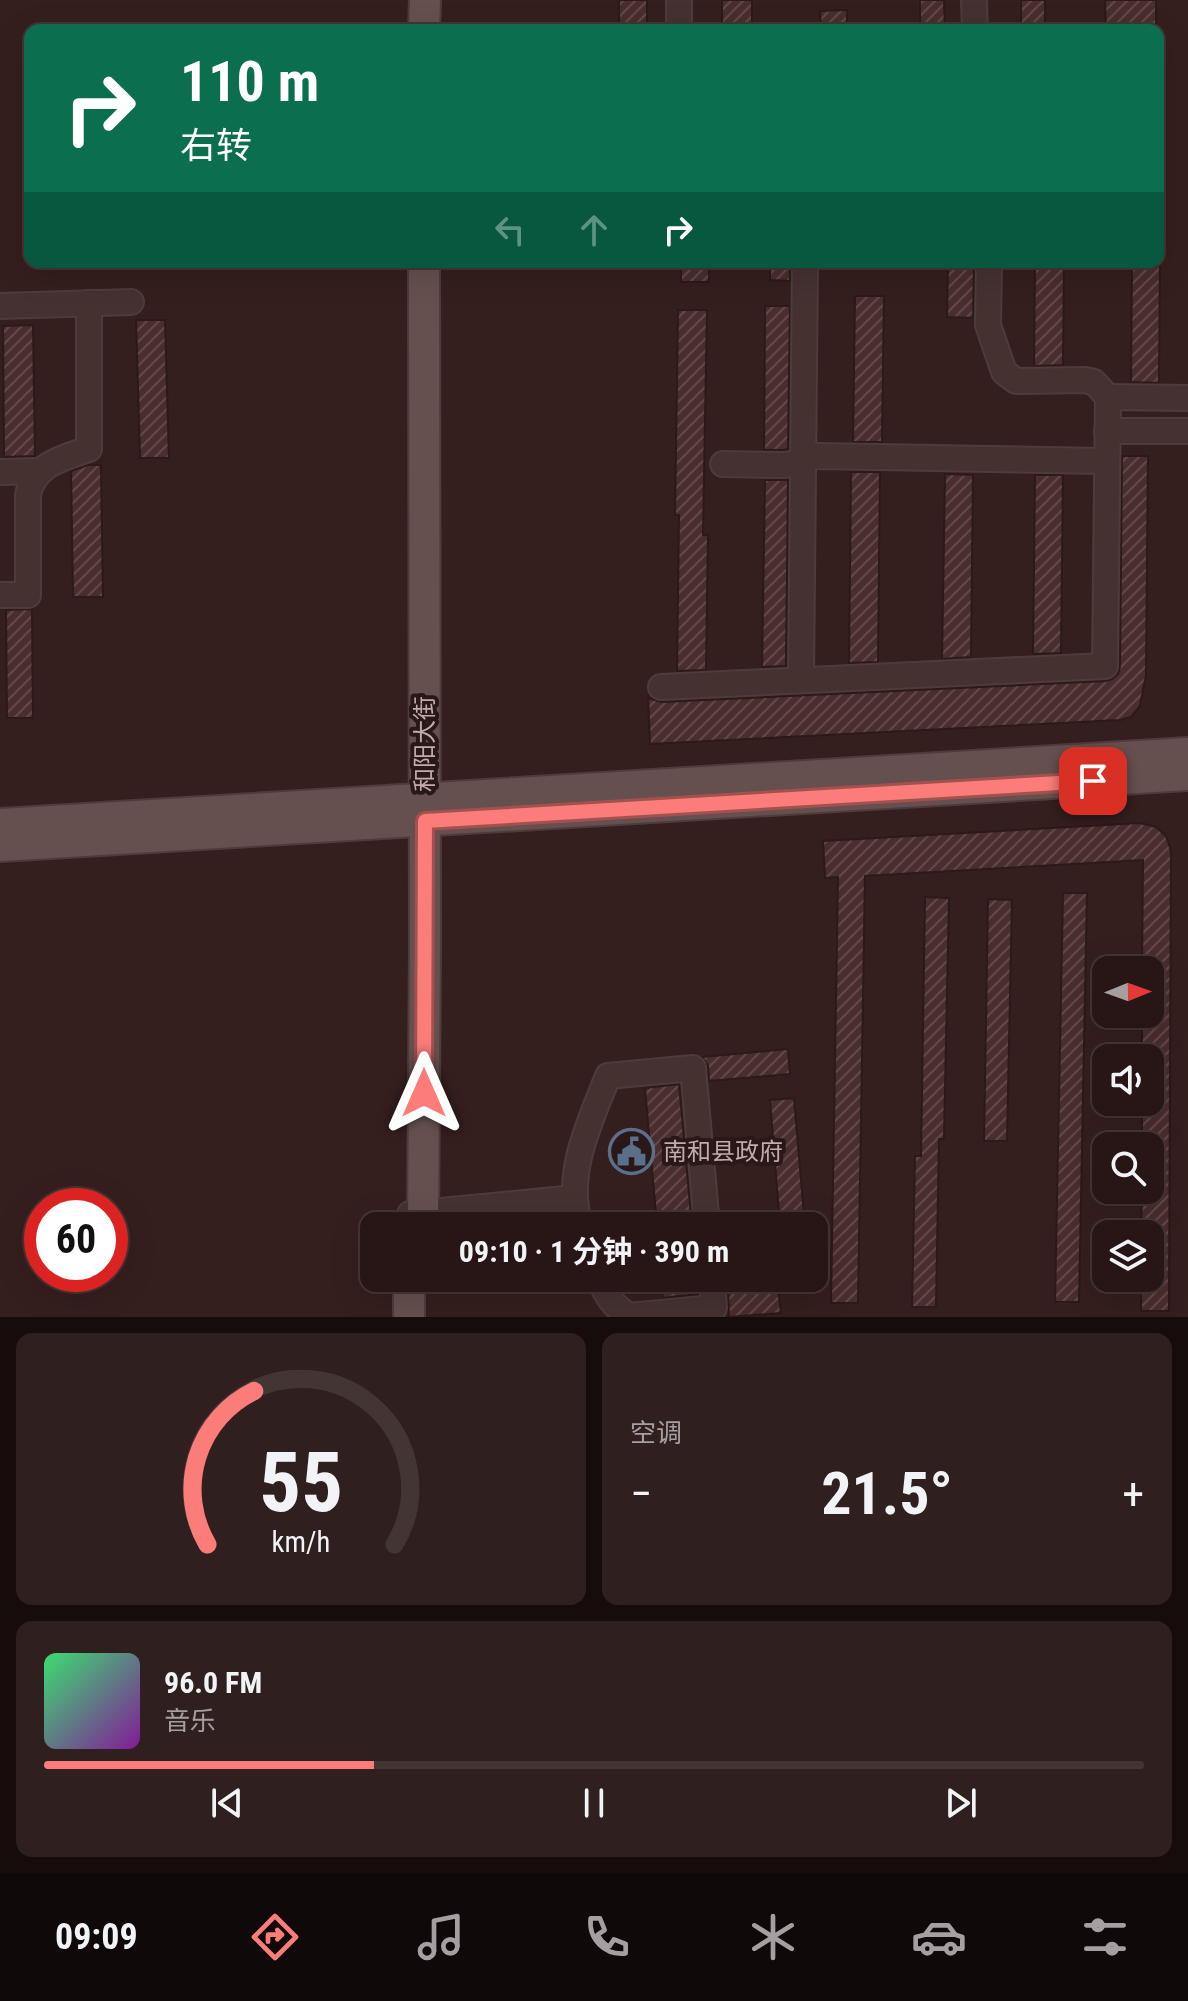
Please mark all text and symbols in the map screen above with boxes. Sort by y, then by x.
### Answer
text: 110 m [180,49,319,115]
icon: right [48,56,152,160]
text: 右转 [180,125,252,167]
icon: left [488,208,532,252]
icon: ahead [572,208,616,252]
icon: right [656,208,700,252]
street label: 和阳大街 [411,696,439,792]
pin [1059,747,1127,815]
icon: arrive [1071,759,1115,803]
north arrow [1092,956,1164,1028]
map controls [1092,956,1164,1292]
button: sound [1092,1044,1164,1116]
position arrow [382,1051,466,1135]
public building icon: 南和县政府 [608,1128,656,1176]
button: search [1092,1132,1164,1204]
place label: 南和县政府 [663,1138,783,1166]
speed limit sign: 60 [24,1188,128,1292]
button: layers [1092,1220,1164,1292]
text: 09:10 · 1 分钟 · 390 m [459,1234,729,1269]
text: 空调 [630,1418,682,1448]
text: 55 [259,1434,343,1531]
text: 21.5° [821,1458,953,1529]
text: − [630,1468,652,1520]
text: + [1122,1468,1144,1520]
text: km/h [272,1525,330,1559]
text: 96.0 FM [164,1665,262,1700]
text: 音乐 [164,1706,216,1736]
icon: previous [205,1781,249,1825]
icon: pause [572,1781,616,1825]
icon: next [939,1781,983,1825]
icon: directions [247,1909,303,1965]
icon: music [413,1909,469,1965]
icon: phone [579,1909,635,1965]
icon: climate [745,1909,801,1965]
icon: car [911,1909,967,1965]
icon: filters [1077,1909,1133,1965]
text: 09:09 [55,1916,138,1958]

